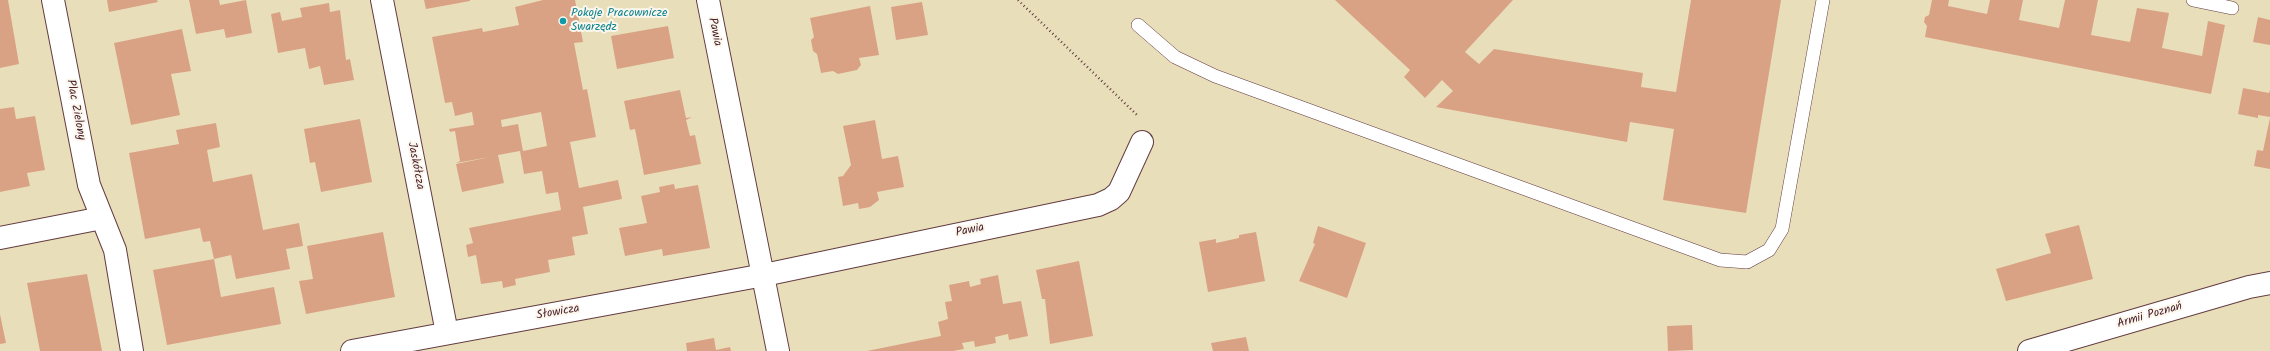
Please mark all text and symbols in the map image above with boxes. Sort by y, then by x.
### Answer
place label: Pokoje Pracownicze Swarzędz [571,7,668,35]
marker: Pokoje Pracownicze Swarzędz [558,16,568,26]
street label: Pawia [704,16,724,48]
street label: Plac Zielony [62,79,88,141]
street label: Jaskółcza [403,141,427,191]
street label: Pawia [954,221,986,241]
street label: Armii Poznań [2116,300,2184,332]
street label: Słowicza [535,302,581,324]

